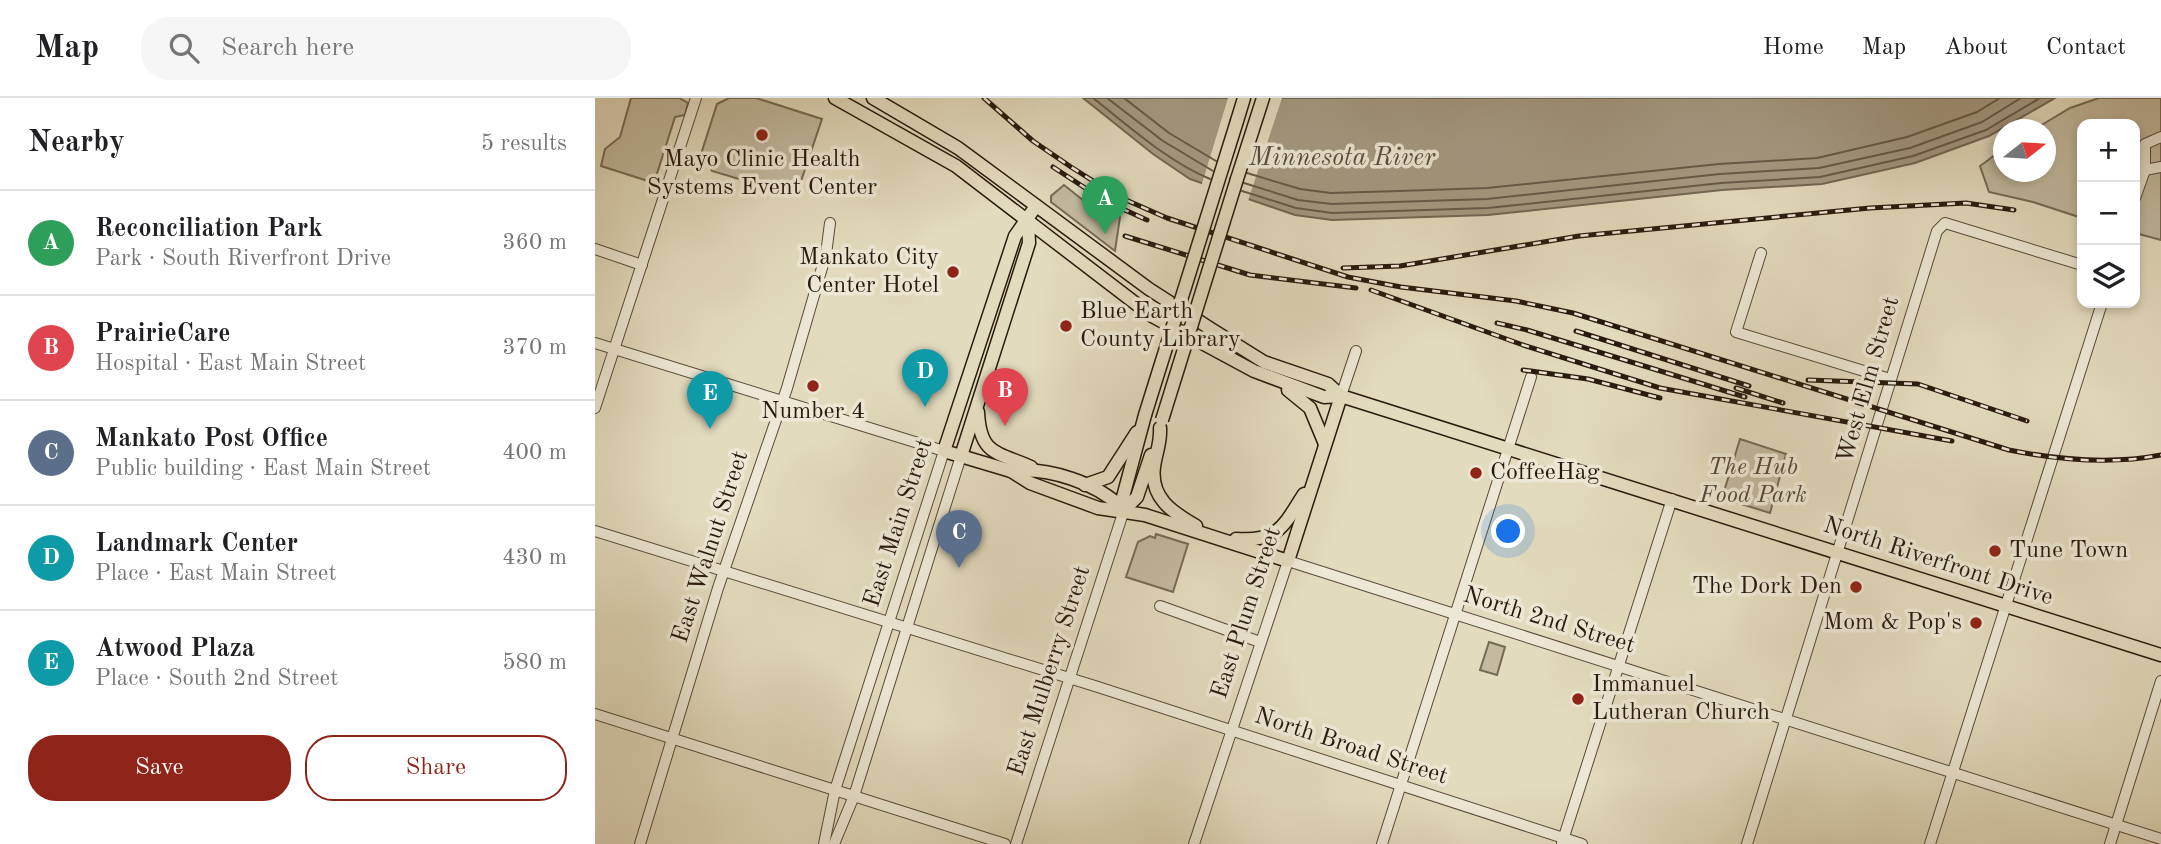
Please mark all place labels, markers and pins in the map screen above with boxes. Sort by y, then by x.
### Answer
marker: Mayo Clinic Health Systems Event Center [754,127,770,143]
place label: Mayo Clinic Health Systems Event Center [647,148,877,200]
pin: A [1082,176,1128,234]
place label: Mankato City Center Hotel [799,246,939,298]
marker: Mankato City Center Hotel [945,264,961,280]
place label: Blue Earth County Library [1080,300,1241,352]
marker: Blue Earth County Library [1058,318,1074,334]
pin: D [902,349,948,407]
pin: B [982,368,1028,426]
pin: E [687,371,733,429]
marker: Number 4 [805,378,821,394]
place label: Number 4 [761,400,865,424]
place label: CoffeeHag [1490,461,1600,485]
marker: CoffeeHag [1468,465,1484,481]
pin: C [936,510,982,568]
place label: Tune Town [2009,539,2128,563]
marker: Tune Town [1987,543,2003,559]
place label: The Dork Den [1692,575,1842,599]
marker: The Dork Den [1848,579,1864,595]
place label: Mom & Pop's [1823,611,1962,635]
marker: Mom & Pop's [1968,615,1984,631]
place label: Immanuel Lutheran Church [1592,673,1770,725]
marker: Immanuel Lutheran Church [1570,691,1586,707]

